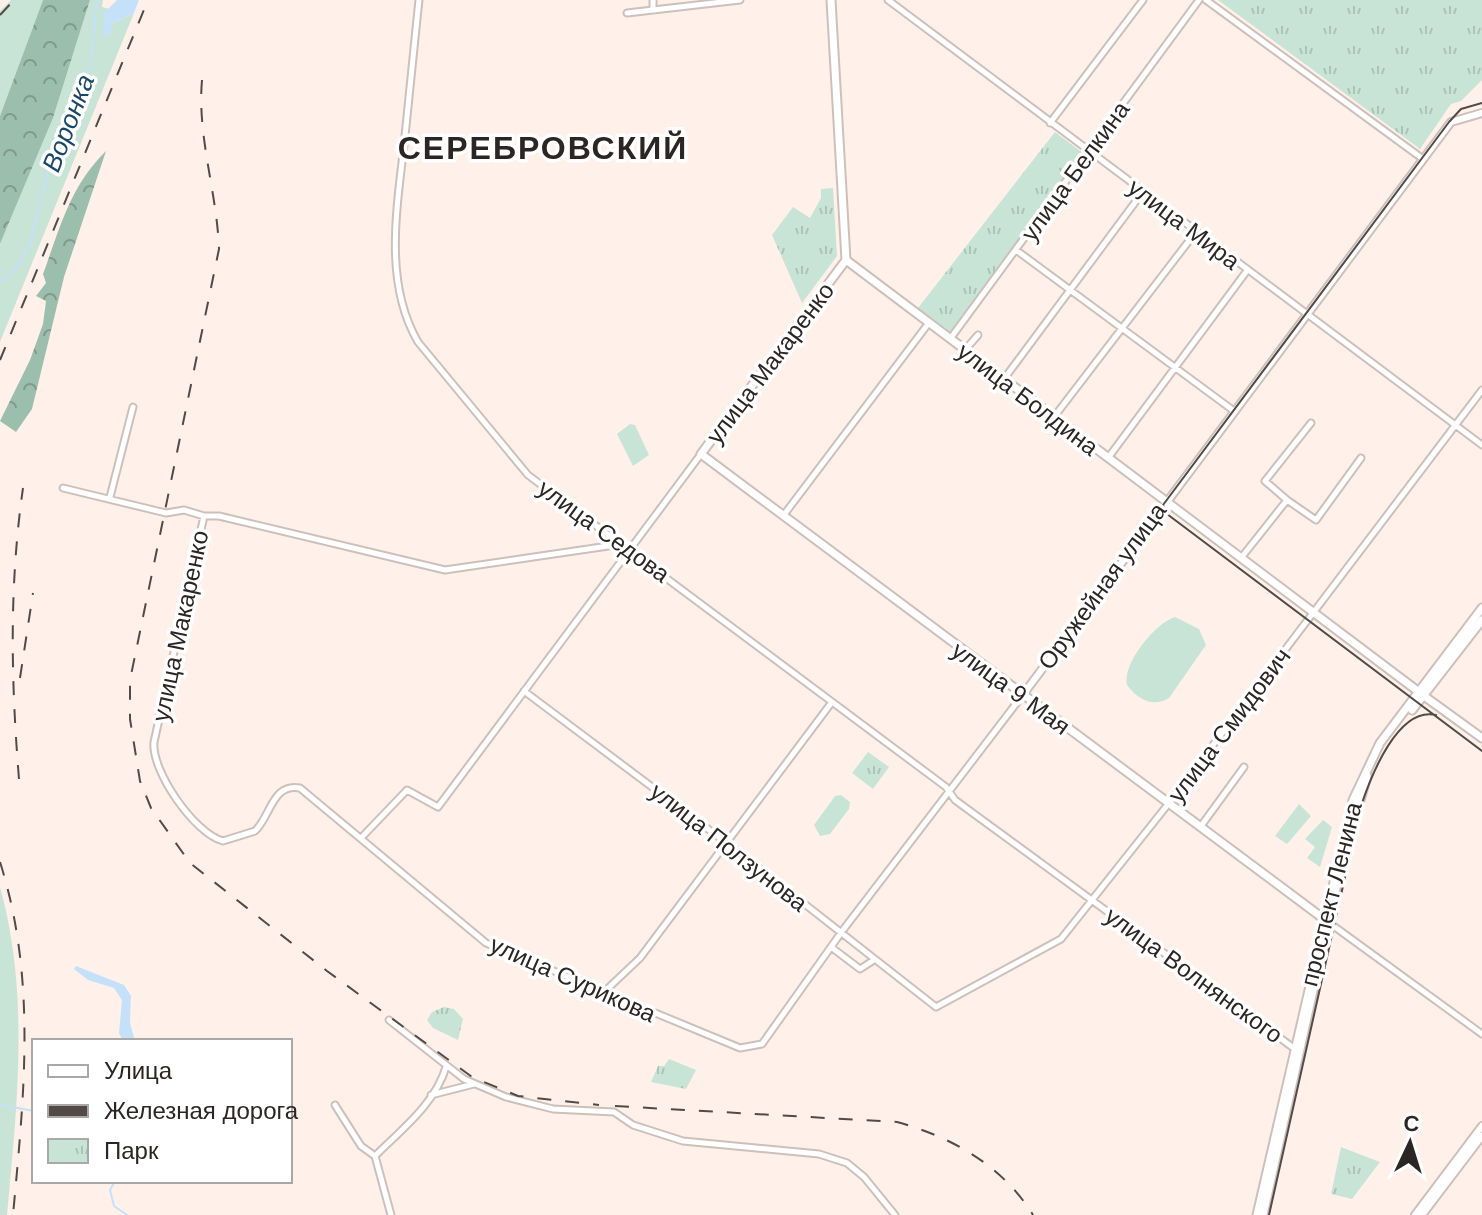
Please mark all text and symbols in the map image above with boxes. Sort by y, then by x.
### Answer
water label: Воронка [36,70,100,176]
street label: улица Белкина [1015,96,1135,246]
district label: СЕРЕБРОВСКИЙ [398,130,688,166]
street label: улица Мира [1123,173,1246,275]
street label: улица Макаренко [701,277,839,449]
street label: улица Болдина [952,337,1104,461]
street label: улица Седова [533,474,676,588]
street label: Оружейная улица [1033,497,1172,674]
street label: улица Макаренко [147,528,213,724]
street label: улица 9 Мая [947,636,1075,740]
street label: улица Смидович [1162,643,1296,807]
street label: улица Ползунова [645,777,813,917]
street label: проспект Ленина [1295,798,1367,989]
street label: улица Волнянского [1100,902,1288,1048]
street label: улица Сурикова [486,930,661,1028]
legend [32,1039,292,1183]
text: Улица [104,1057,173,1084]
text: Железная дорога [104,1097,299,1124]
north arrow [1370,1103,1450,1183]
text: С [1403,1111,1420,1137]
text: Парк [104,1137,159,1164]

